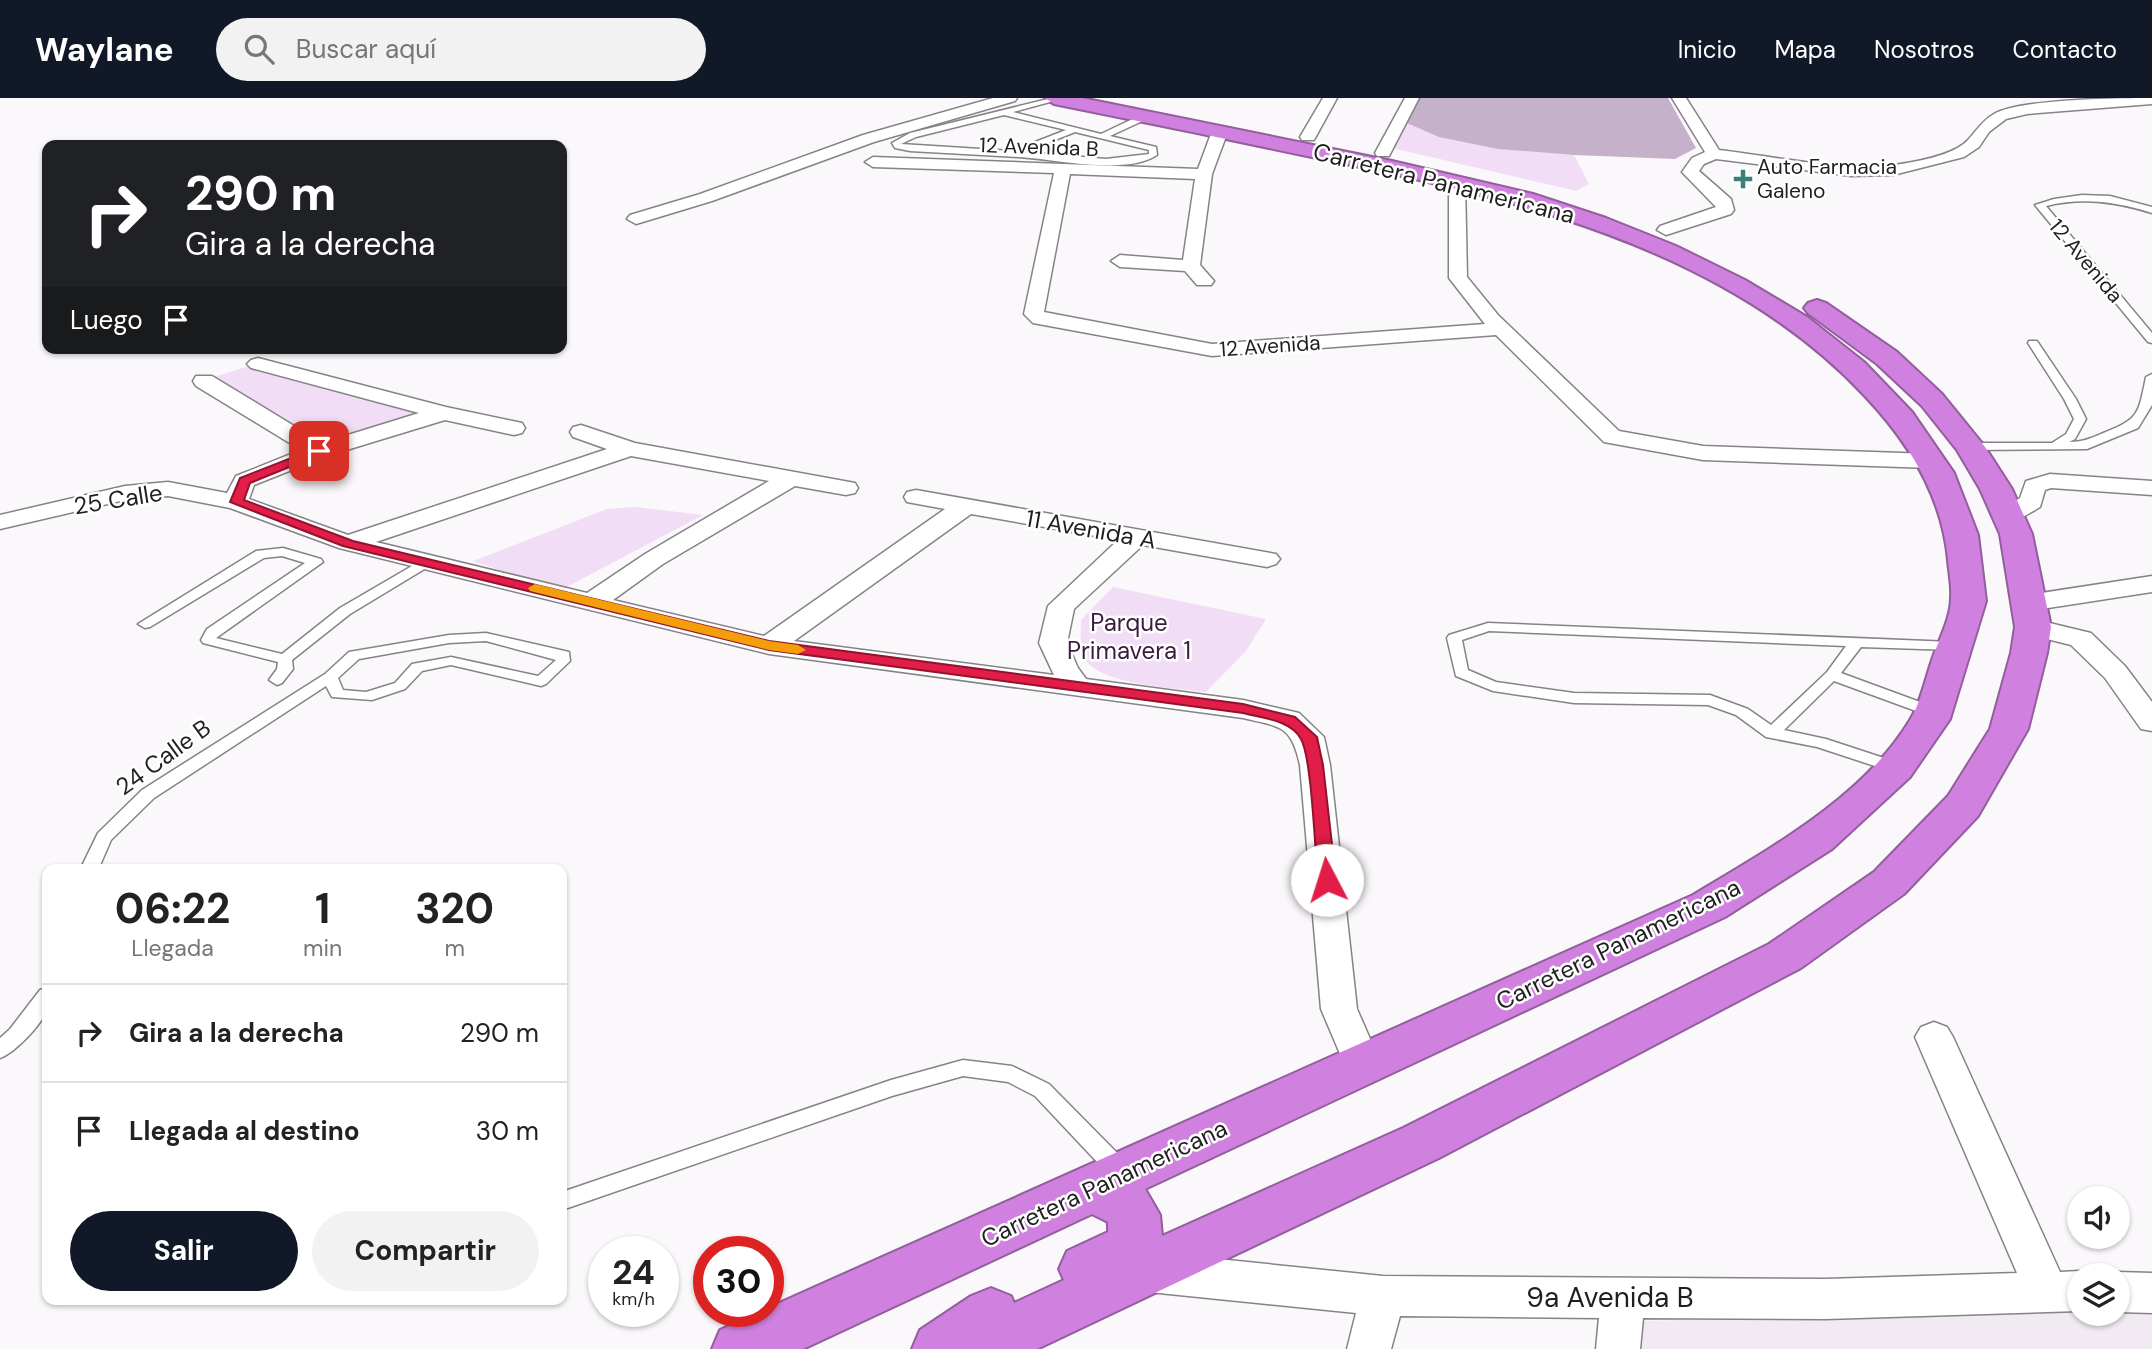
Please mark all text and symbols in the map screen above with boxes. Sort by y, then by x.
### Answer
search box [216,18,706,81]
text: Waylane [35,28,174,71]
icon: search [240,30,278,68]
text: Buscar aquí [296,32,436,66]
text: Inicio [1678,34,1737,65]
text: Mapa [1775,34,1836,65]
text: Nosotros [1874,34,1975,65]
text: Contacto [2013,34,2117,65]
street label: 12 Avenida B [979,131,1099,163]
street label: Carretera Panamericana [1310,136,1578,230]
place label: Auto Farmacia Galeno [1757,153,1897,205]
text: 290 m [185,161,336,225]
icon: right [70,168,161,259]
marker: Auto Farmacia Galeno [1735,171,1751,187]
street label: 12 Avenida [2043,213,2129,309]
text: Gira a la derecha [185,223,435,265]
icon: arrive [157,301,195,339]
text: Luego [70,303,143,337]
street label: 12 Avenida [1219,329,1321,363]
pin [289,421,349,481]
icon: arrive [300,432,338,470]
street label: 25 Calle [71,477,165,521]
street label: 11 Avenida A [1023,502,1159,556]
park label: Parque Primavera 1 [1067,607,1191,666]
street label: 24 Calle B [109,712,217,802]
position arrow [1290,843,1364,917]
street label: Carretera Panamericana [1491,871,1745,1017]
text: 06:22 [115,881,230,936]
text: 1 [315,881,330,936]
text: 320 [415,881,494,936]
text: Llegada [131,933,214,963]
text: min [303,933,342,963]
text: m [444,933,465,963]
icon: right [70,1014,108,1052]
text: Gira a la derecha [129,1016,344,1050]
text: 290 m [460,1016,539,1050]
icon: arrive [70,1112,108,1150]
street label: Carretera Panamericana [976,1112,1232,1254]
text: Llegada al destino [129,1114,360,1148]
text: 30 m [476,1114,539,1148]
map controls [2067,1186,2130,1326]
button: sound [2067,1186,2130,1249]
button: Salir [70,1211,298,1291]
button: Compartir [312,1211,539,1291]
speed limit sign: 30 [693,1236,784,1327]
text: 24 [612,1249,655,1295]
button: layers [2067,1263,2130,1326]
street label: 9a Avenida B [1526,1279,1694,1316]
text: km/h [612,1287,655,1311]

